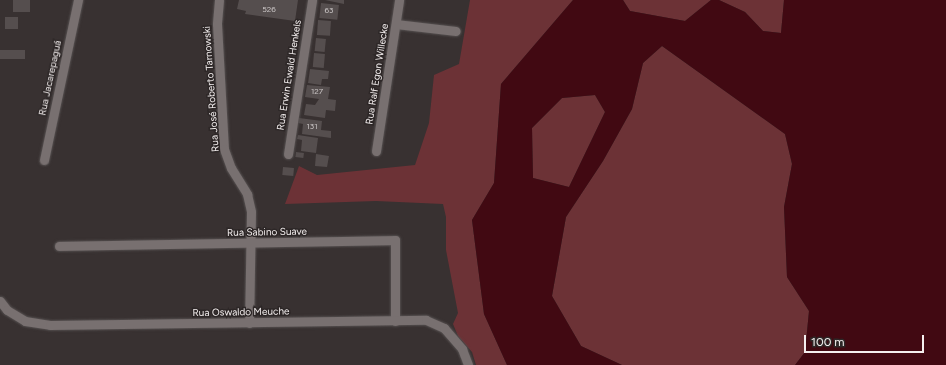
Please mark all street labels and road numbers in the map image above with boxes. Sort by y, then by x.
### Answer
street label: Rua Erwin Ewald Henkels [274,19,304,131]
street label: Rua Ralf Egon Willecke [363,23,391,125]
street label: Rua José Roberto Tarnowski [201,26,221,152]
street label: Rua Jacarepaguá [36,39,64,117]
street label: Rua Sabino Suave [227,225,307,239]
street label: Rua Oswaldo Meuche [192,305,290,319]

